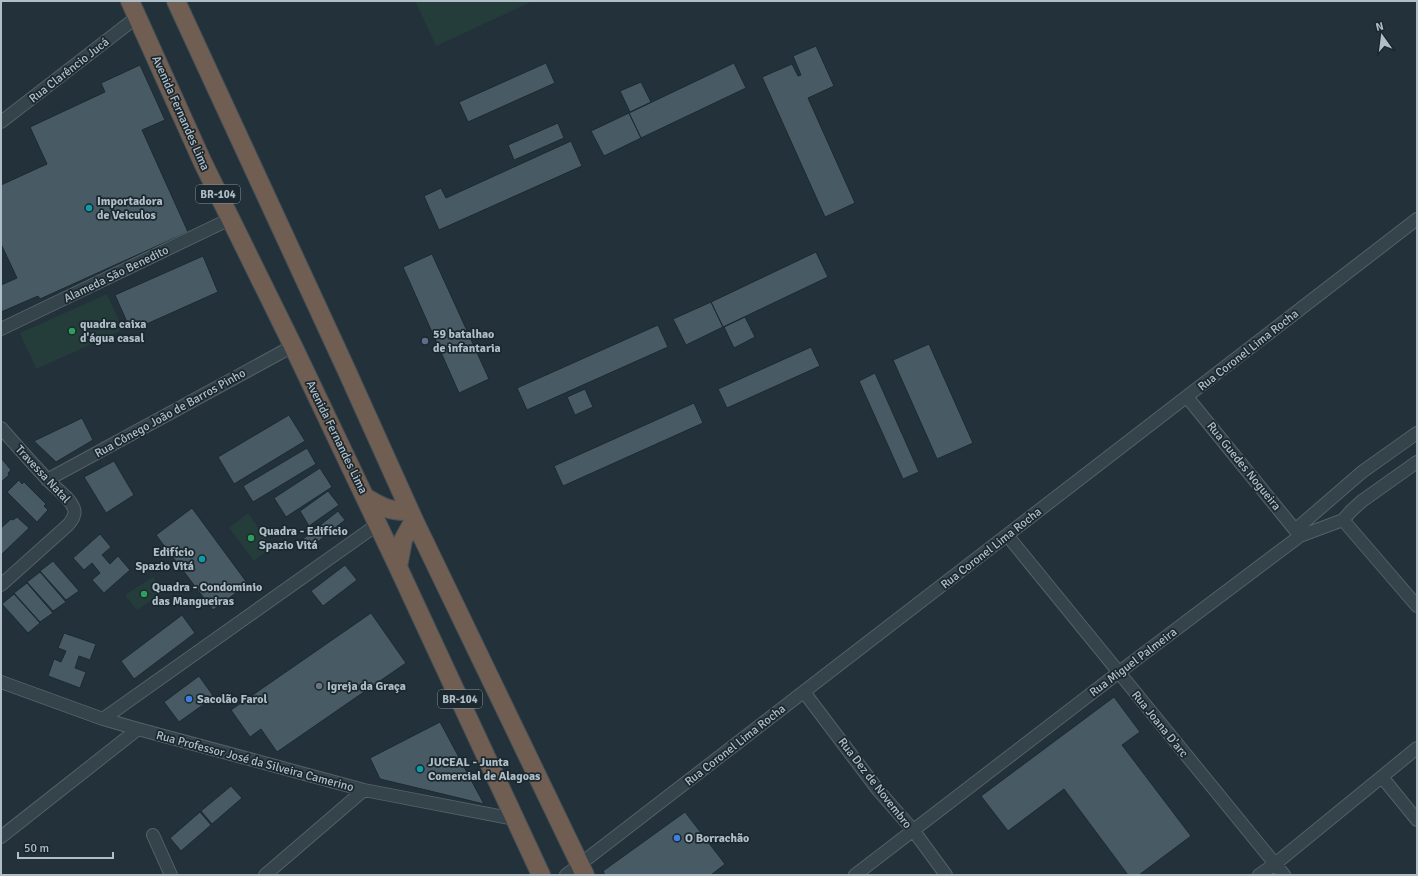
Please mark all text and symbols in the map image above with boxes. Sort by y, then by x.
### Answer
north arrow [1362,16,1402,56]
text: N [1374,20,1385,34]
street label: Rua Clarêncio Jucá [26,34,112,106]
street label: Avenida Fernandes Lima [148,53,213,173]
road number: BR-104 [196,185,240,203]
place label: Importadora de Veiculos [97,194,163,223]
marker: Importadora de Veiculos [84,203,94,213]
street label: Alameda São Benedito [61,243,171,306]
street label: Rua Coronel Lima Rocha [1195,306,1302,394]
place label: quadra caixa d'água casal [80,317,146,346]
marker: quadra caixa d'água casal [67,326,77,336]
place label: 59 batalhao de infantaria [433,327,501,356]
marker: 59 batalhao de infantaria [420,336,430,346]
street label: Rua Cônego João de Barros Pinho [92,366,248,461]
street label: Avenida Fernandes Lima [303,378,370,496]
street label: Rua Guedes Nogueira [1203,419,1284,514]
street label: Travessa Natal [12,442,74,507]
street label: Rua Coronel Lima Rocha [938,504,1045,592]
place label: Quadra - Edifício Spazio Vitá [259,524,348,553]
marker: Quadra - Edifício Spazio Vitá [246,533,256,543]
place label: Edifício Spazio Vitá [135,545,194,574]
marker: Edifício Spazio Vitá [197,554,207,564]
place label: Quadra - Condominio das Mangueiras [152,580,262,609]
marker: Quadra - Condominio das Mangueiras [139,589,149,599]
street label: Rua Miguel Palmeira [1087,625,1180,700]
place label: Igreja da Graça [327,679,406,694]
marker: Igreja da Graça [314,681,324,691]
street label: Rua Joana D'arc [1128,688,1191,761]
road number: BR-104 [438,690,482,708]
place label: Sacolão Farol [197,692,267,707]
marker: Sacolão Farol [184,694,194,704]
street label: Rua Coronel Lima Rocha [682,701,789,789]
street label: Rua Professor José da Silveira Camerino [154,728,355,795]
street label: Rua Dez de Novembro [835,735,915,832]
place label: JUCEAL - Junta Comercial de Alagoas [428,755,541,784]
marker: JUCEAL - Junta Comercial de Alagoas [415,764,425,774]
place label: O Borrachão [685,831,749,846]
marker: O Borrachão [672,833,682,843]
scale bar [18,834,113,860]
text: 50 m [24,841,49,856]

